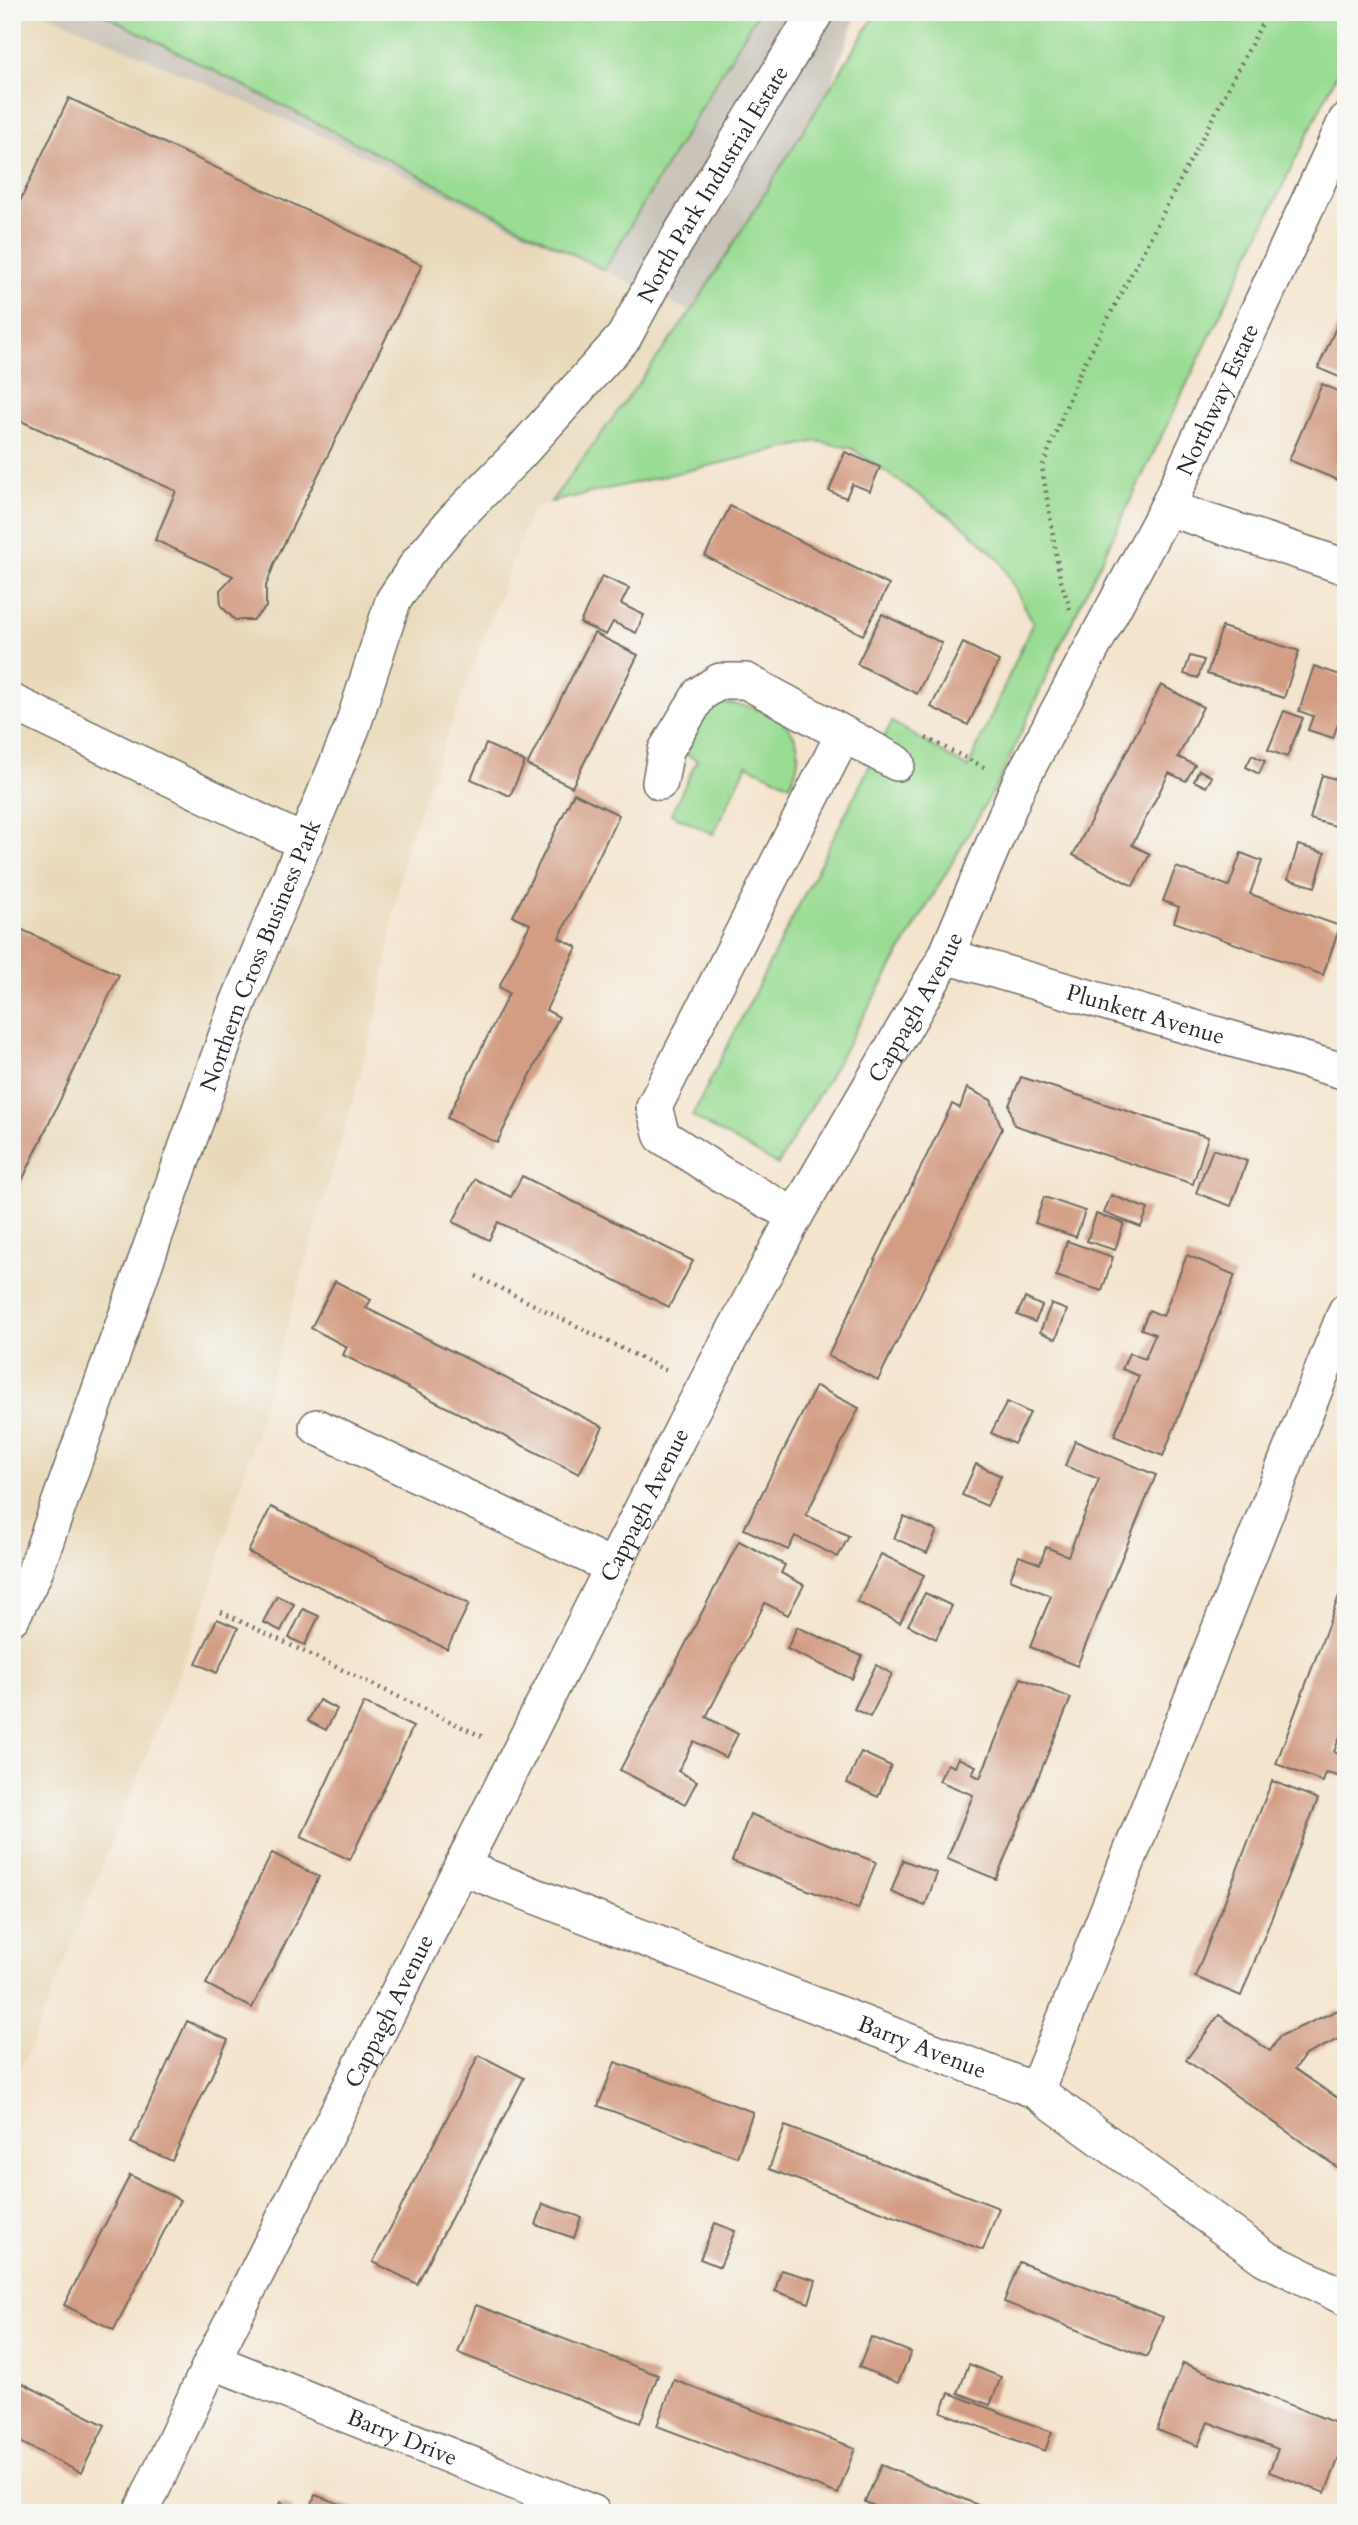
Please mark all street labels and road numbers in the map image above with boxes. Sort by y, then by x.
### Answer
street label: North Park Industrial Estate [630,60,796,308]
street label: Northway Estate [1169,319,1266,481]
street label: Northern Cross Business Park [193,814,329,1096]
street label: Cappagh Avenue [861,927,970,1088]
street label: Plunkett Avenue [1063,977,1228,1052]
street label: Cappagh Avenue [593,1423,696,1587]
street label: Cappagh Avenue [337,1929,441,2093]
street label: Barry Avenue [853,2008,991,2086]
street label: Barry Drive [342,2401,462,2473]

